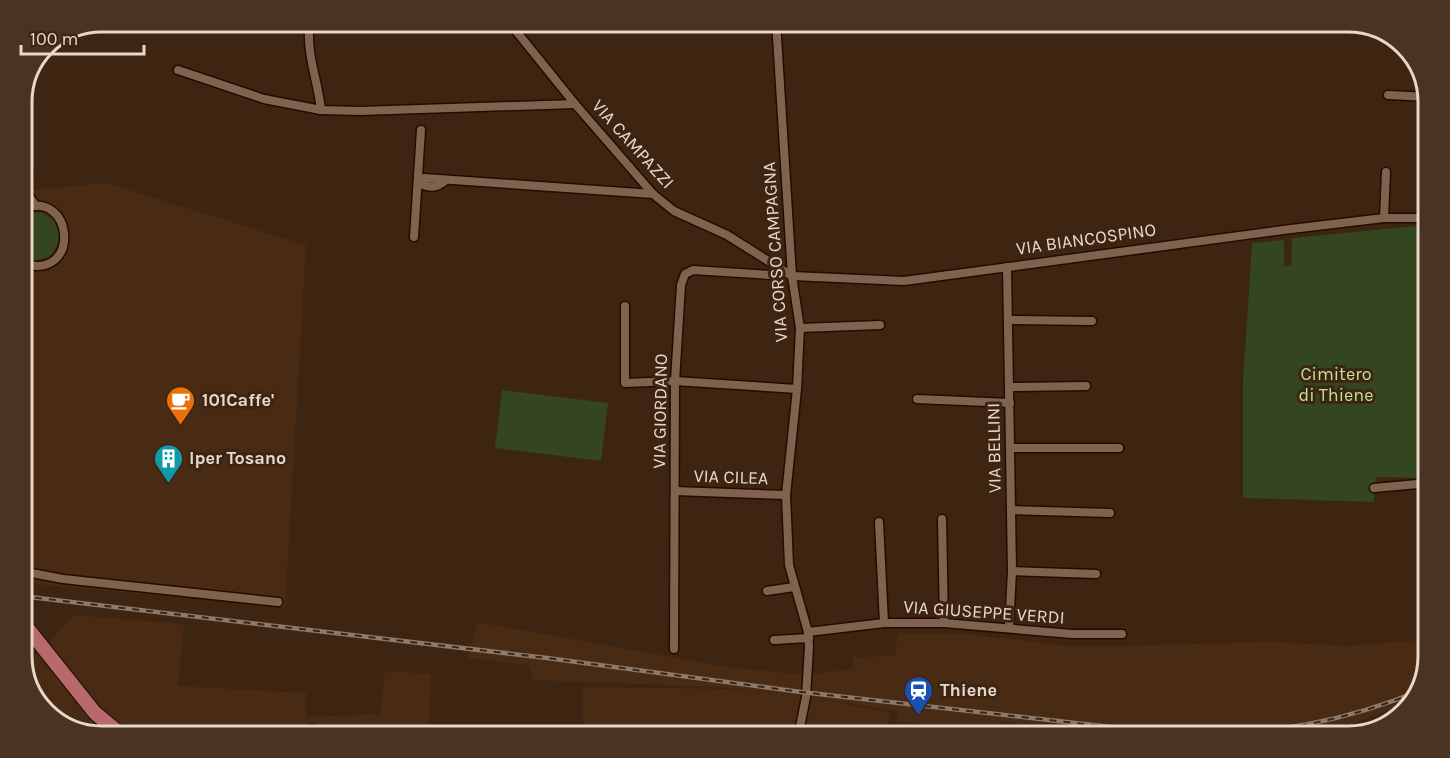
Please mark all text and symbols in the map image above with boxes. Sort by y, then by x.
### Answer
scale bar [21,18,144,56]
text: 100 m [30,28,78,50]
street label: VIA CAMPAZZI [587,95,679,193]
street label: VIA CORSO CAMPAGNA [758,161,792,343]
street label: VIA BIANCOSPINO [1015,218,1157,260]
street label: VIA GIORDANO [648,353,672,469]
park label: Cimitero di Thiene [1299,363,1373,406]
cafe icon: 101Caffe' [165,384,197,426]
place label: 101Caffe' [202,389,274,411]
street label: VIA BELLINI [982,403,1006,493]
building icon: Iper Tosano [152,442,184,484]
place label: Iper Tosano [189,447,286,469]
street label: VIA CILEA [693,465,769,489]
street label: VIA GIUSEPPE VERDI [903,595,1065,629]
station icon: Thiene [903,674,935,716]
place label: Thiene [940,679,997,701]

